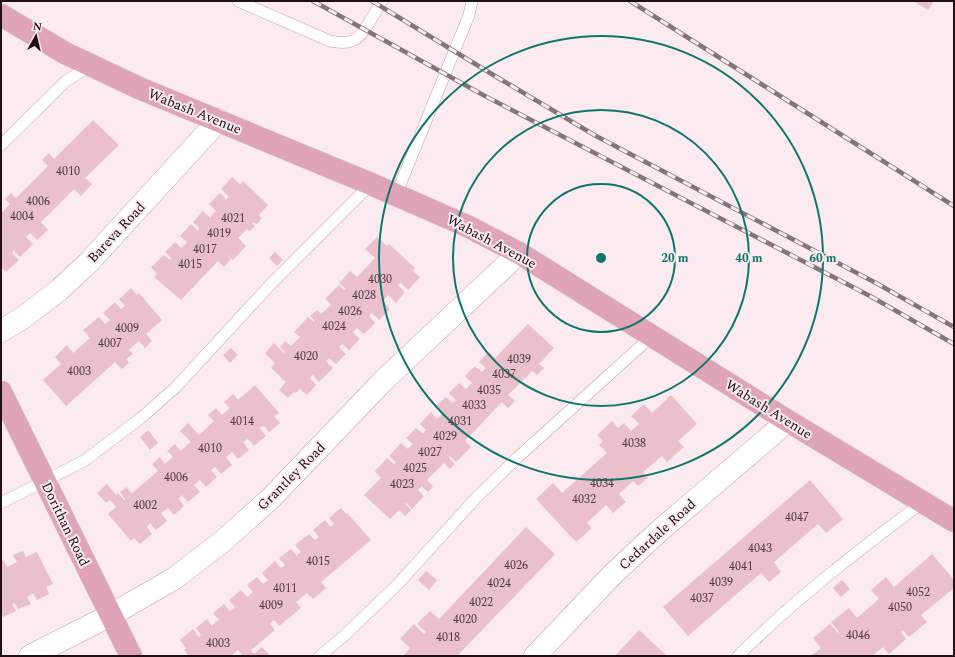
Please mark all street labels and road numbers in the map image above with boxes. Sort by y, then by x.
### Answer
street label: Wabash Avenue [145,83,245,140]
street label: Bareva Road [82,197,150,268]
street label: Wabash Avenue [443,209,541,274]
street label: Wabash Avenue [721,374,816,445]
street label: Grantley Road [252,437,330,515]
street label: Dorithan Road [36,479,95,570]
street label: Cedardale Road [614,494,701,575]

